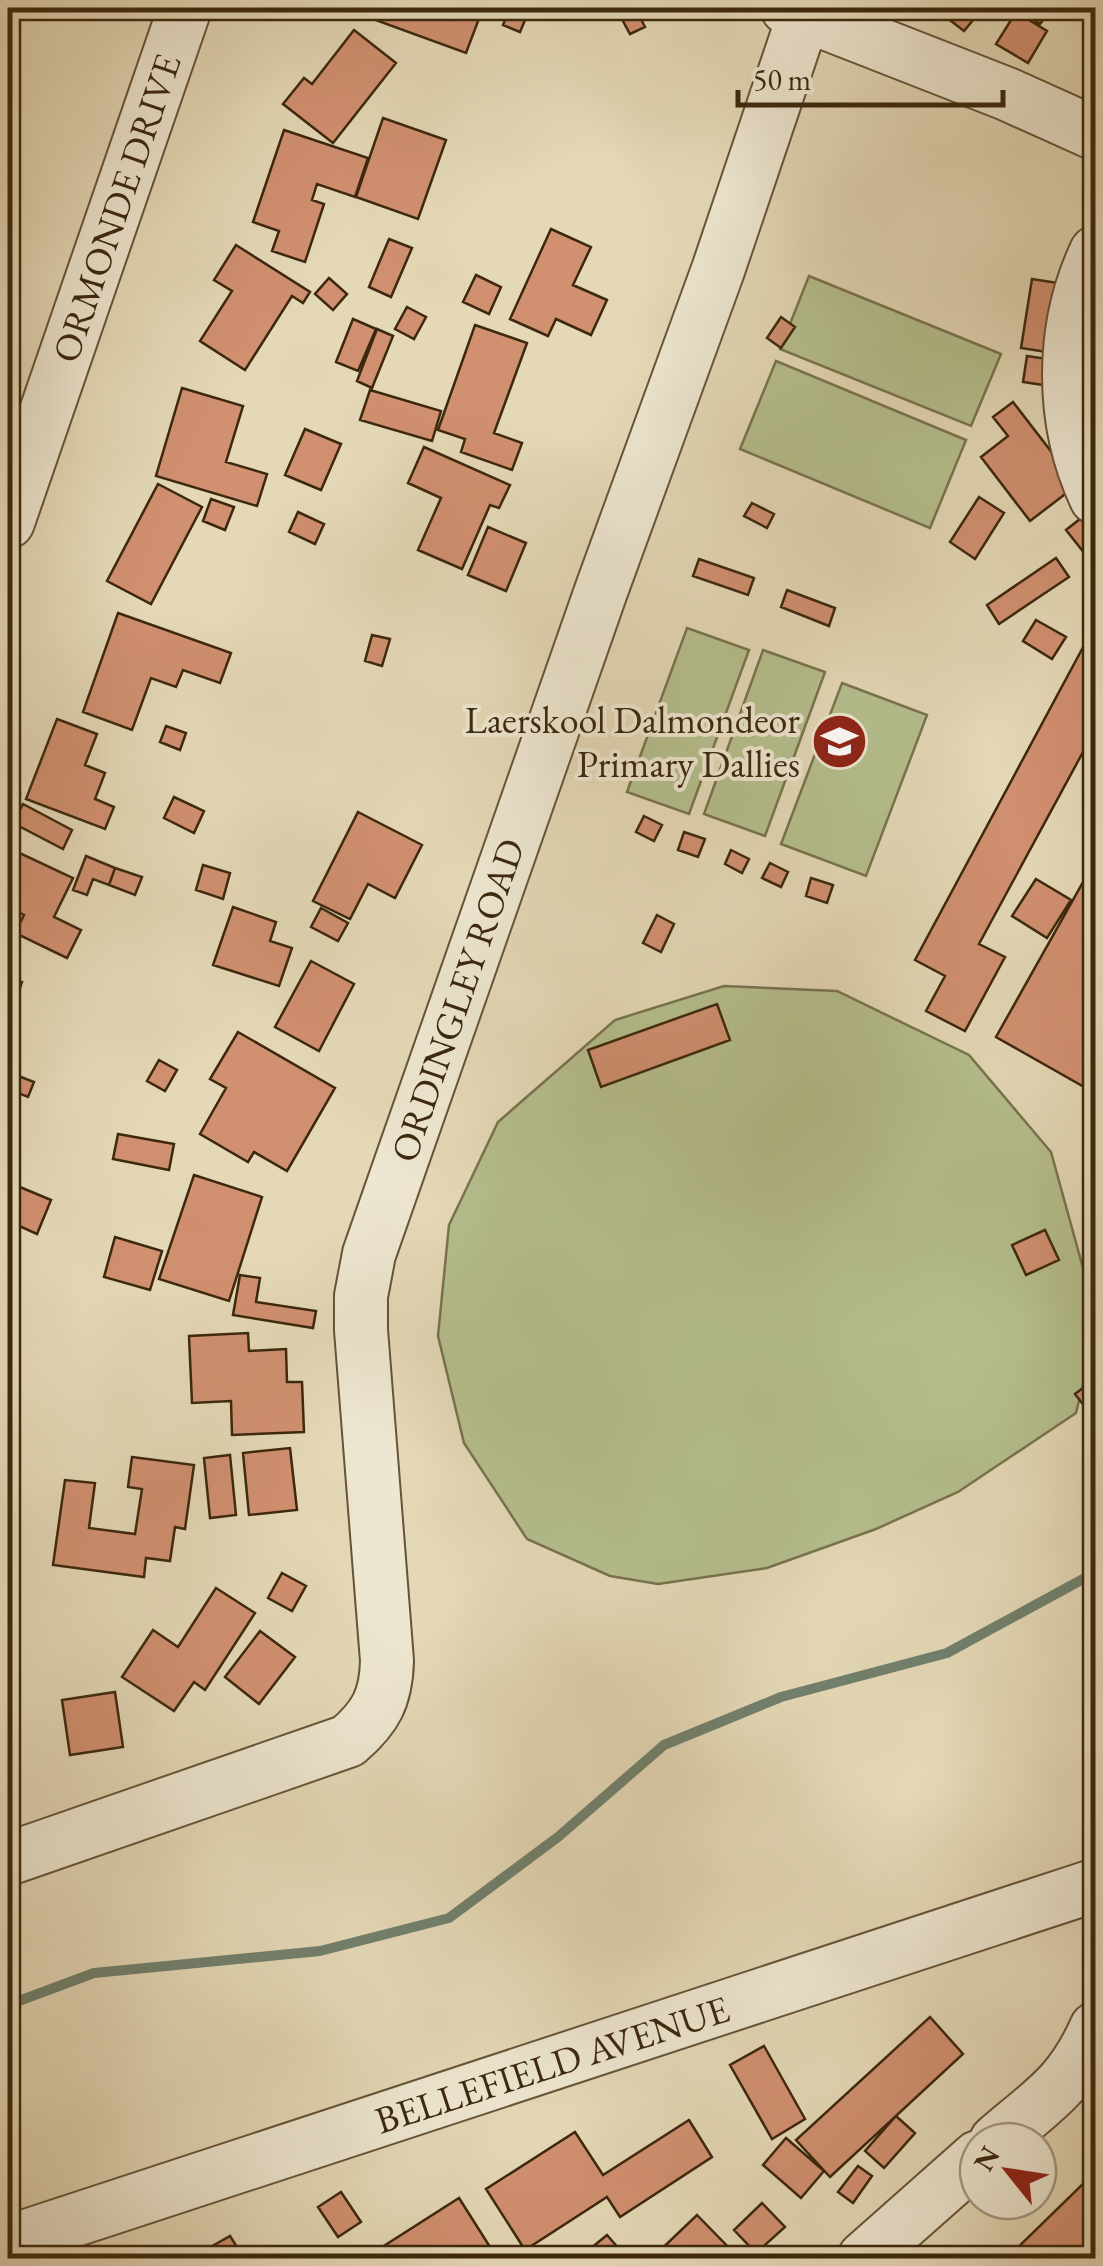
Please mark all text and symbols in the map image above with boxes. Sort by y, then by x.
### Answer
scale bar [738,45,1003,107]
street label: ORMONDE DRIVE [40,47,192,369]
text: 50 m [753,60,811,99]
place label: Laerskool Dalmondeor Primary Dallies [465,695,800,788]
school or university icon: Laerskool Dalmondeor Primary Dallies [809,711,869,771]
street label: ORDINGLEY ROAD [379,832,535,1168]
street label: BELLEFIELD AVENUE [369,1984,735,2144]
north arrow [958,2121,1058,2221]
text: N [965,2139,1008,2177]

